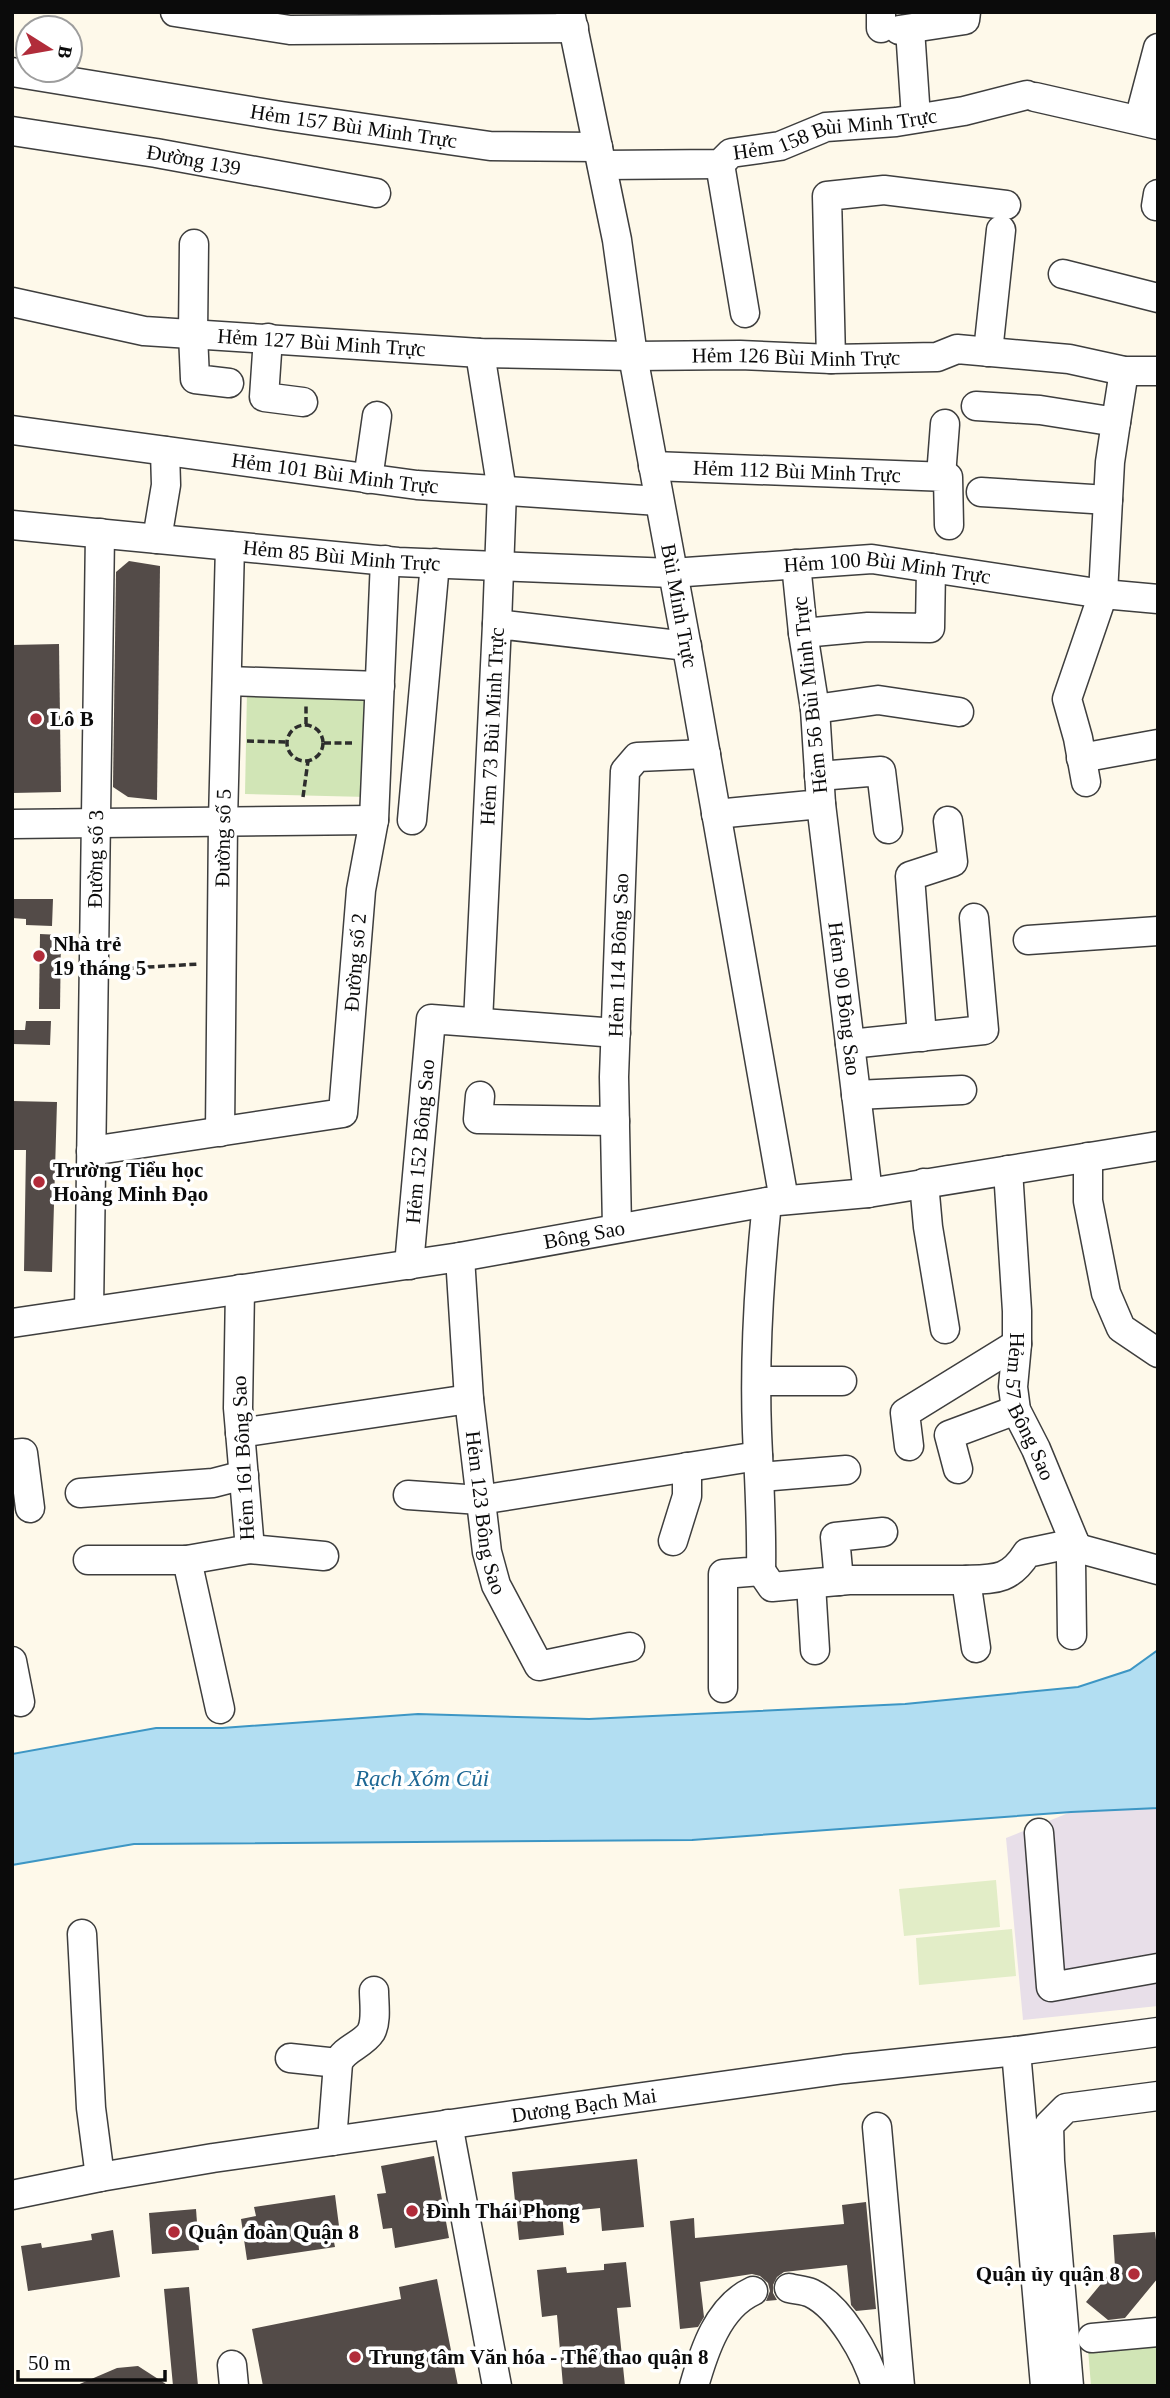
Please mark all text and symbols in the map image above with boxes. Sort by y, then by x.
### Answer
north arrow [14,14,84,84]
text: B [54,44,77,61]
street label: Hẻm 157 Bùi Minh Trực [249,99,459,153]
street label: Hẻm 158 Bùi Minh Trực [731,104,939,165]
street label: Đường 139 [145,140,243,180]
street label: Hẻm 127 Bùi Minh Trực [217,324,426,361]
street label: Hẻm 126 Bùi Minh Trực [692,343,901,371]
street label: Hẻm 101 Bùi Minh Trực [230,448,439,498]
street label: Hẻm 112 Bùi Minh Trực [693,456,901,487]
street label: Hẻm 85 Bùi Minh Trực [242,535,441,576]
street label: Bùi Minh Trực [656,542,702,670]
street label: Hẻm 100 Bùi Minh Trực [783,546,992,589]
street label: Hẻm 56 Bùi Minh Trực [788,595,832,795]
street label: Hẻm 73 Bùi Minh Trực [475,627,509,826]
place label: Lô B [50,707,94,731]
marker: Lô B [28,711,44,727]
street label: Đường số 5 [210,789,236,887]
street label: Đường số 3 [83,810,108,908]
street label: Hẻm 114 Bông Sao [603,873,633,1038]
street label: Đường số 2 [339,912,371,1012]
street label: Hẻm 90 Bông Sao [823,920,866,1077]
place label: Nhà trẻ 19 tháng 5 [53,932,146,980]
marker: Nhà trẻ 19 tháng 5 [31,948,47,964]
street label: Hẻm 152 Bông Sao [401,1058,439,1225]
place label: Trường Tiểu học Hoàng Minh Đạo [53,1158,208,1206]
marker: Trường Tiểu học Hoàng Minh Đạo [31,1174,47,1190]
street label: Bông Sao [542,1216,627,1254]
street label: Hẻm 57 Bông Sao [1001,1332,1060,1484]
street label: Hẻm 161 Bông Sao [227,1375,259,1541]
street label: Hẻm 123 Bông Sao [461,1430,511,1599]
water label: Rạch Xóm Củi [354,1766,489,1791]
street label: Dương Bạch Mai [510,2083,658,2127]
place label: Đình Thái Phong [426,2199,580,2223]
marker: Đình Thái Phong [404,2203,420,2219]
place label: Quận đoàn Quận 8 [188,2220,359,2244]
marker: Quận đoàn Quận 8 [166,2224,182,2240]
place label: Quận ủy quận 8 [976,2262,1120,2286]
marker: Quận ủy quận 8 [1126,2266,1142,2282]
scale bar [18,2338,164,2382]
place label: Trung tâm Văn hóa - Thể thao quận 8 [369,2345,709,2369]
marker: Trung tâm Văn hóa - Thể thao quận 8 [347,2349,363,2365]
text: 50 m [28,2351,71,2375]

